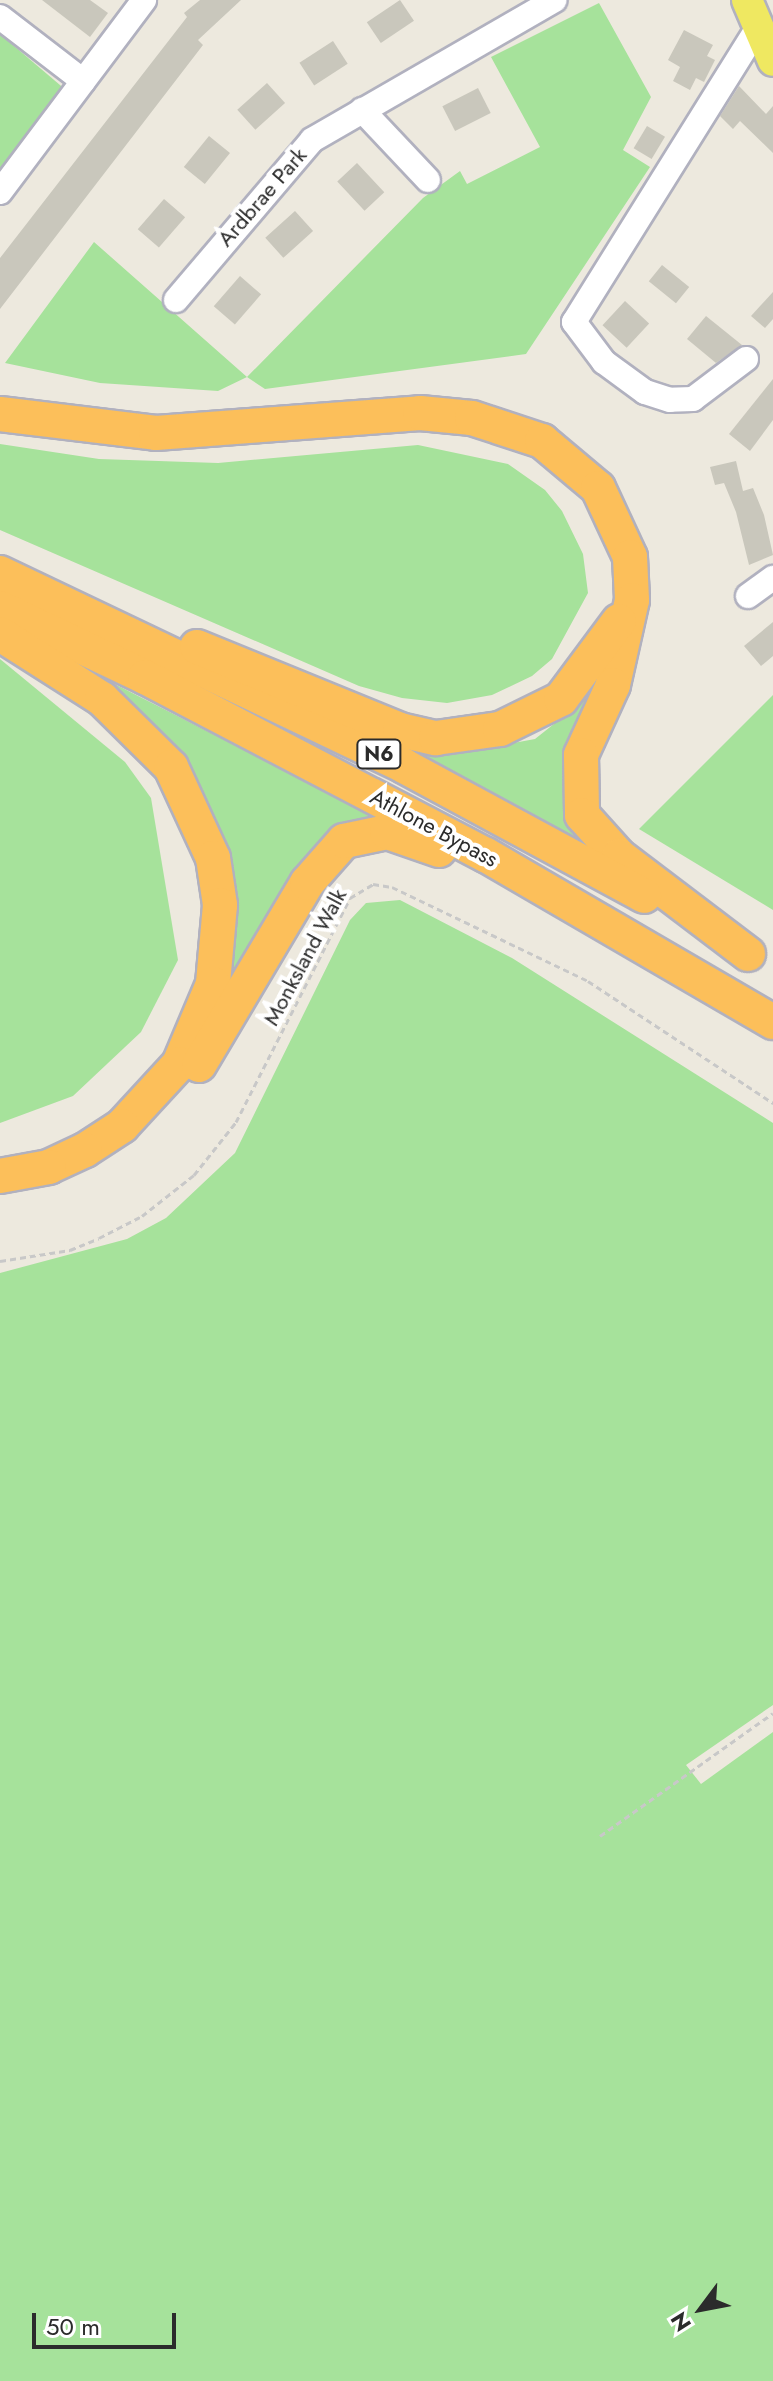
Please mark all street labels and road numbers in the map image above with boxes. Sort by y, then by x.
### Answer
street label: Ardbrae Park [212,142,312,252]
road number: N6 [355,738,403,770]
street label: Athlone Bypass [366,783,502,873]
street label: Monksland Walk [258,884,352,1030]

